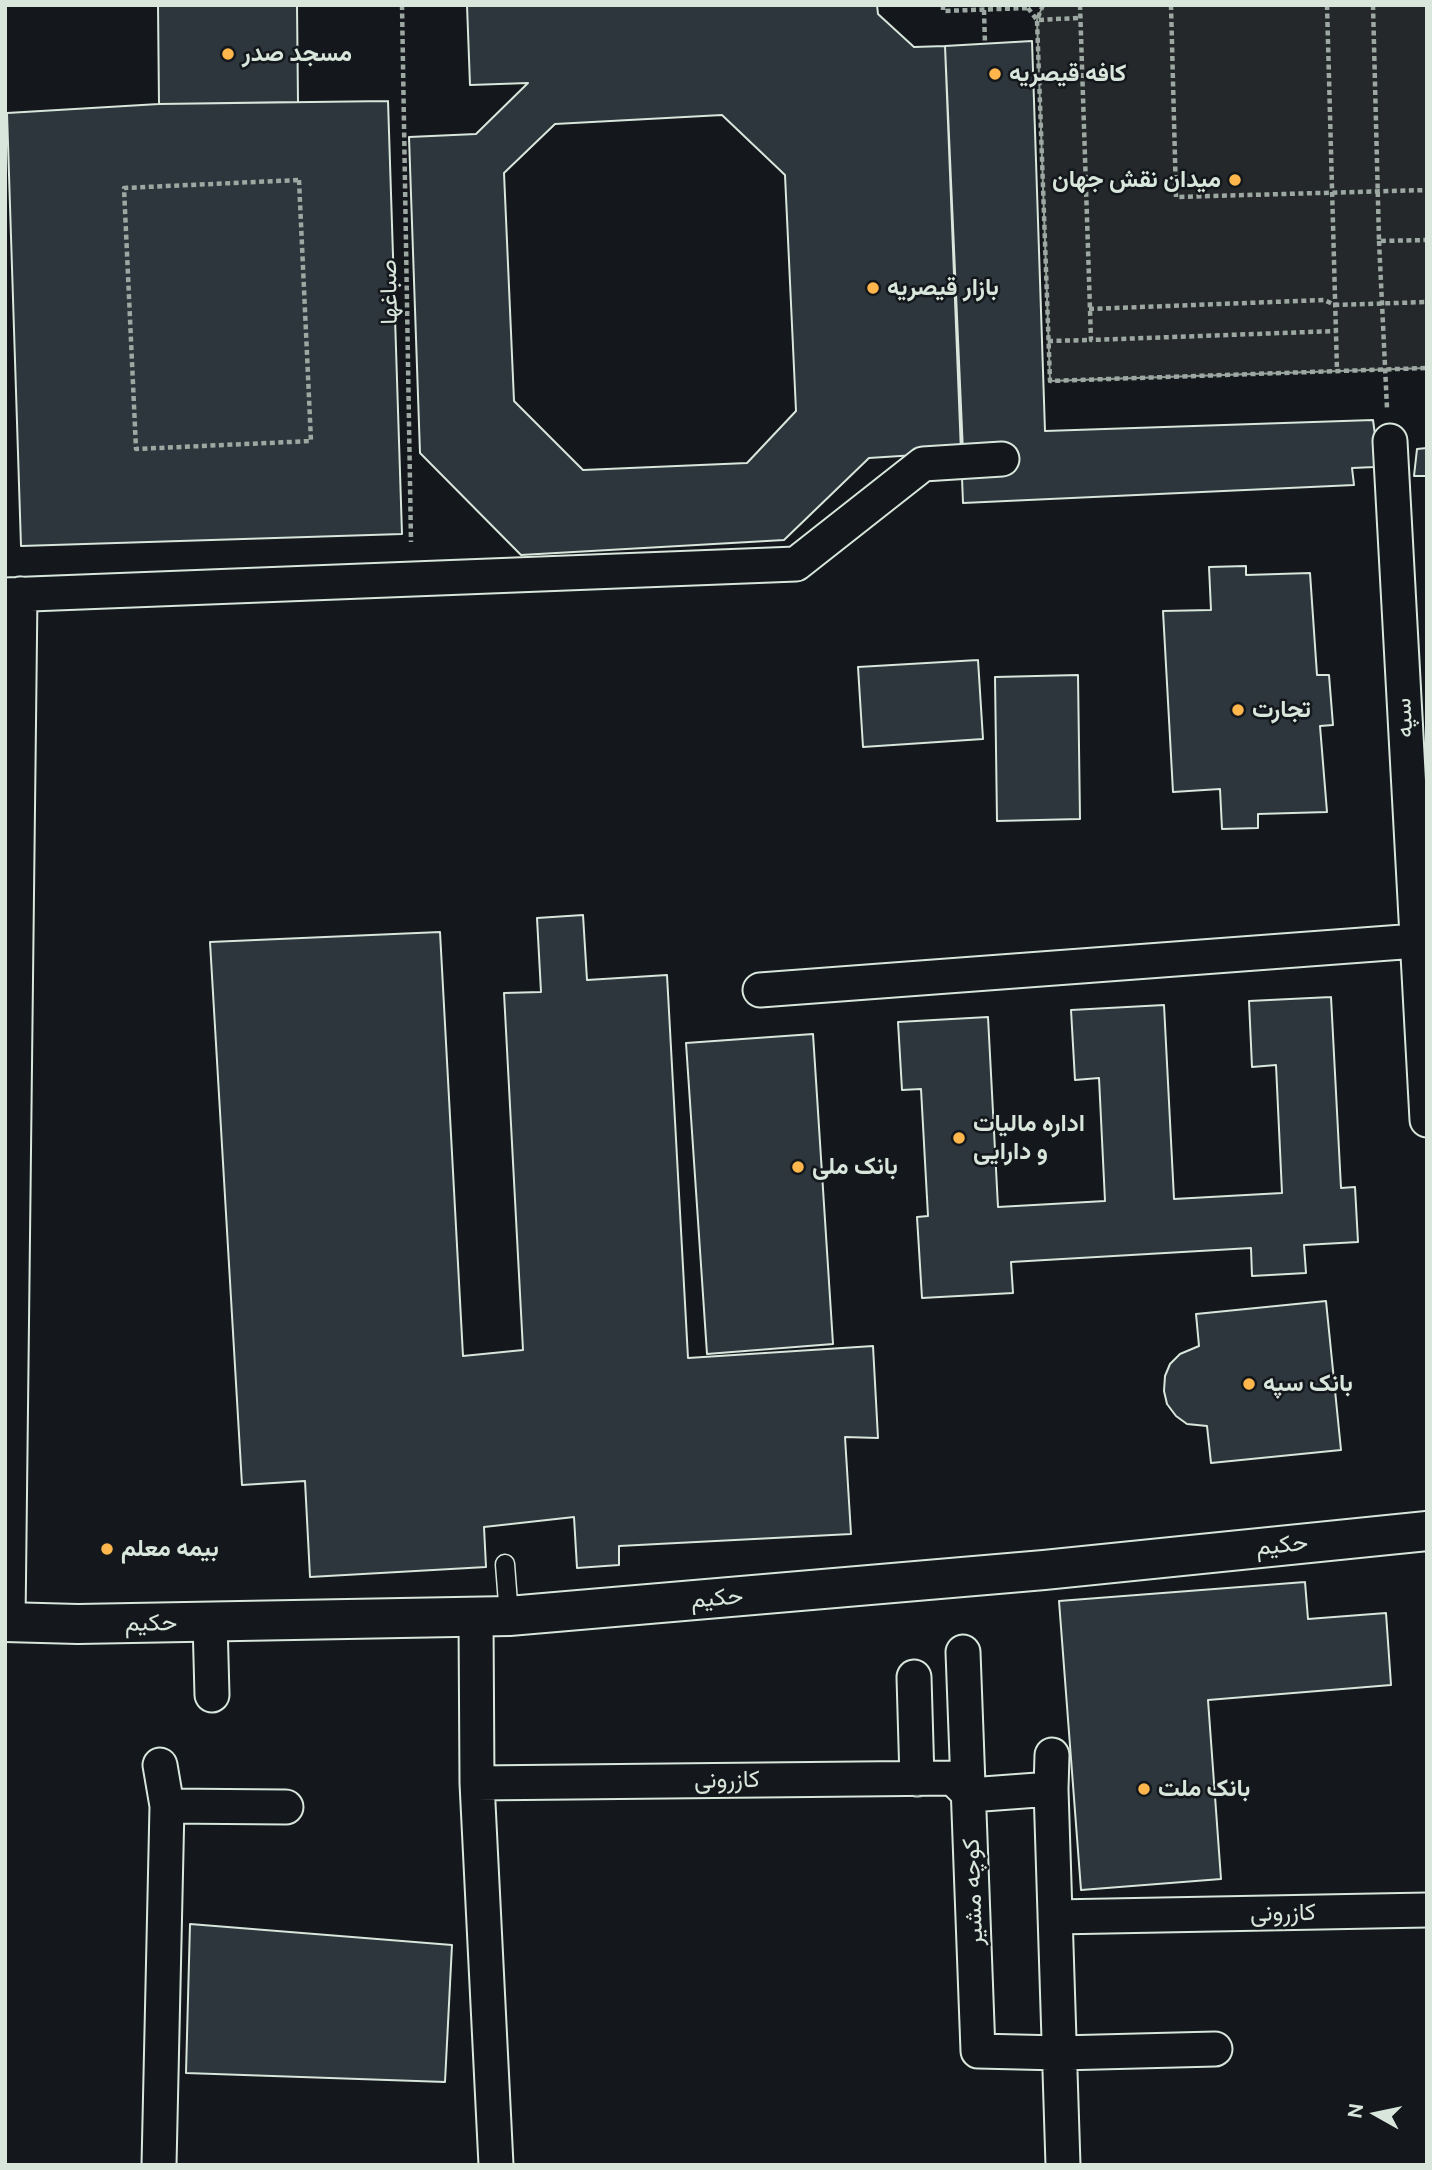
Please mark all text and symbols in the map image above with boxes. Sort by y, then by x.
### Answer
place label: مسجد صدر [242,40,352,68]
marker: مسجد صدر [220,46,236,62]
place label: کافه قیصریه [1009,60,1126,88]
marker: کافه قیصریه [987,66,1003,82]
place label: میدان نقش جهان [1052,166,1221,194]
marker: میدان نقش جهان [1227,172,1243,188]
street label: صباغها [374,259,404,325]
place label: بازار قیصریه [887,274,999,302]
marker: بازار قیصریه [865,280,881,296]
place label: تجارت [1252,696,1311,724]
street label: سپه [1389,697,1419,739]
marker: تجارت [1230,702,1246,718]
place label: اداره مالیات و دارایی [973,1110,1085,1166]
marker: اداره مالیات و دارایی [951,1130,967,1146]
place label: بانک ملی [812,1153,898,1181]
marker: بانک ملی [790,1159,806,1175]
place label: بانک سپه [1263,1370,1353,1398]
marker: بانک سپه [1241,1376,1257,1392]
street label: حکیم [1255,1528,1309,1562]
place label: بیمه معلم [121,1535,219,1563]
marker: بیمه معلم [99,1541,115,1557]
street label: حکیم [690,1581,744,1615]
street label: حکیم [125,1608,177,1638]
street label: کازرونی [694,1765,760,1795]
place label: بانک ملت [1158,1775,1250,1803]
marker: بانک ملت [1136,1781,1152,1797]
street label: كوچه مشير [957,1838,989,1946]
street label: کازرونی [1250,1898,1316,1928]
north arrow [1341,2079,1411,2149]
text: N [1343,2102,1367,2120]

